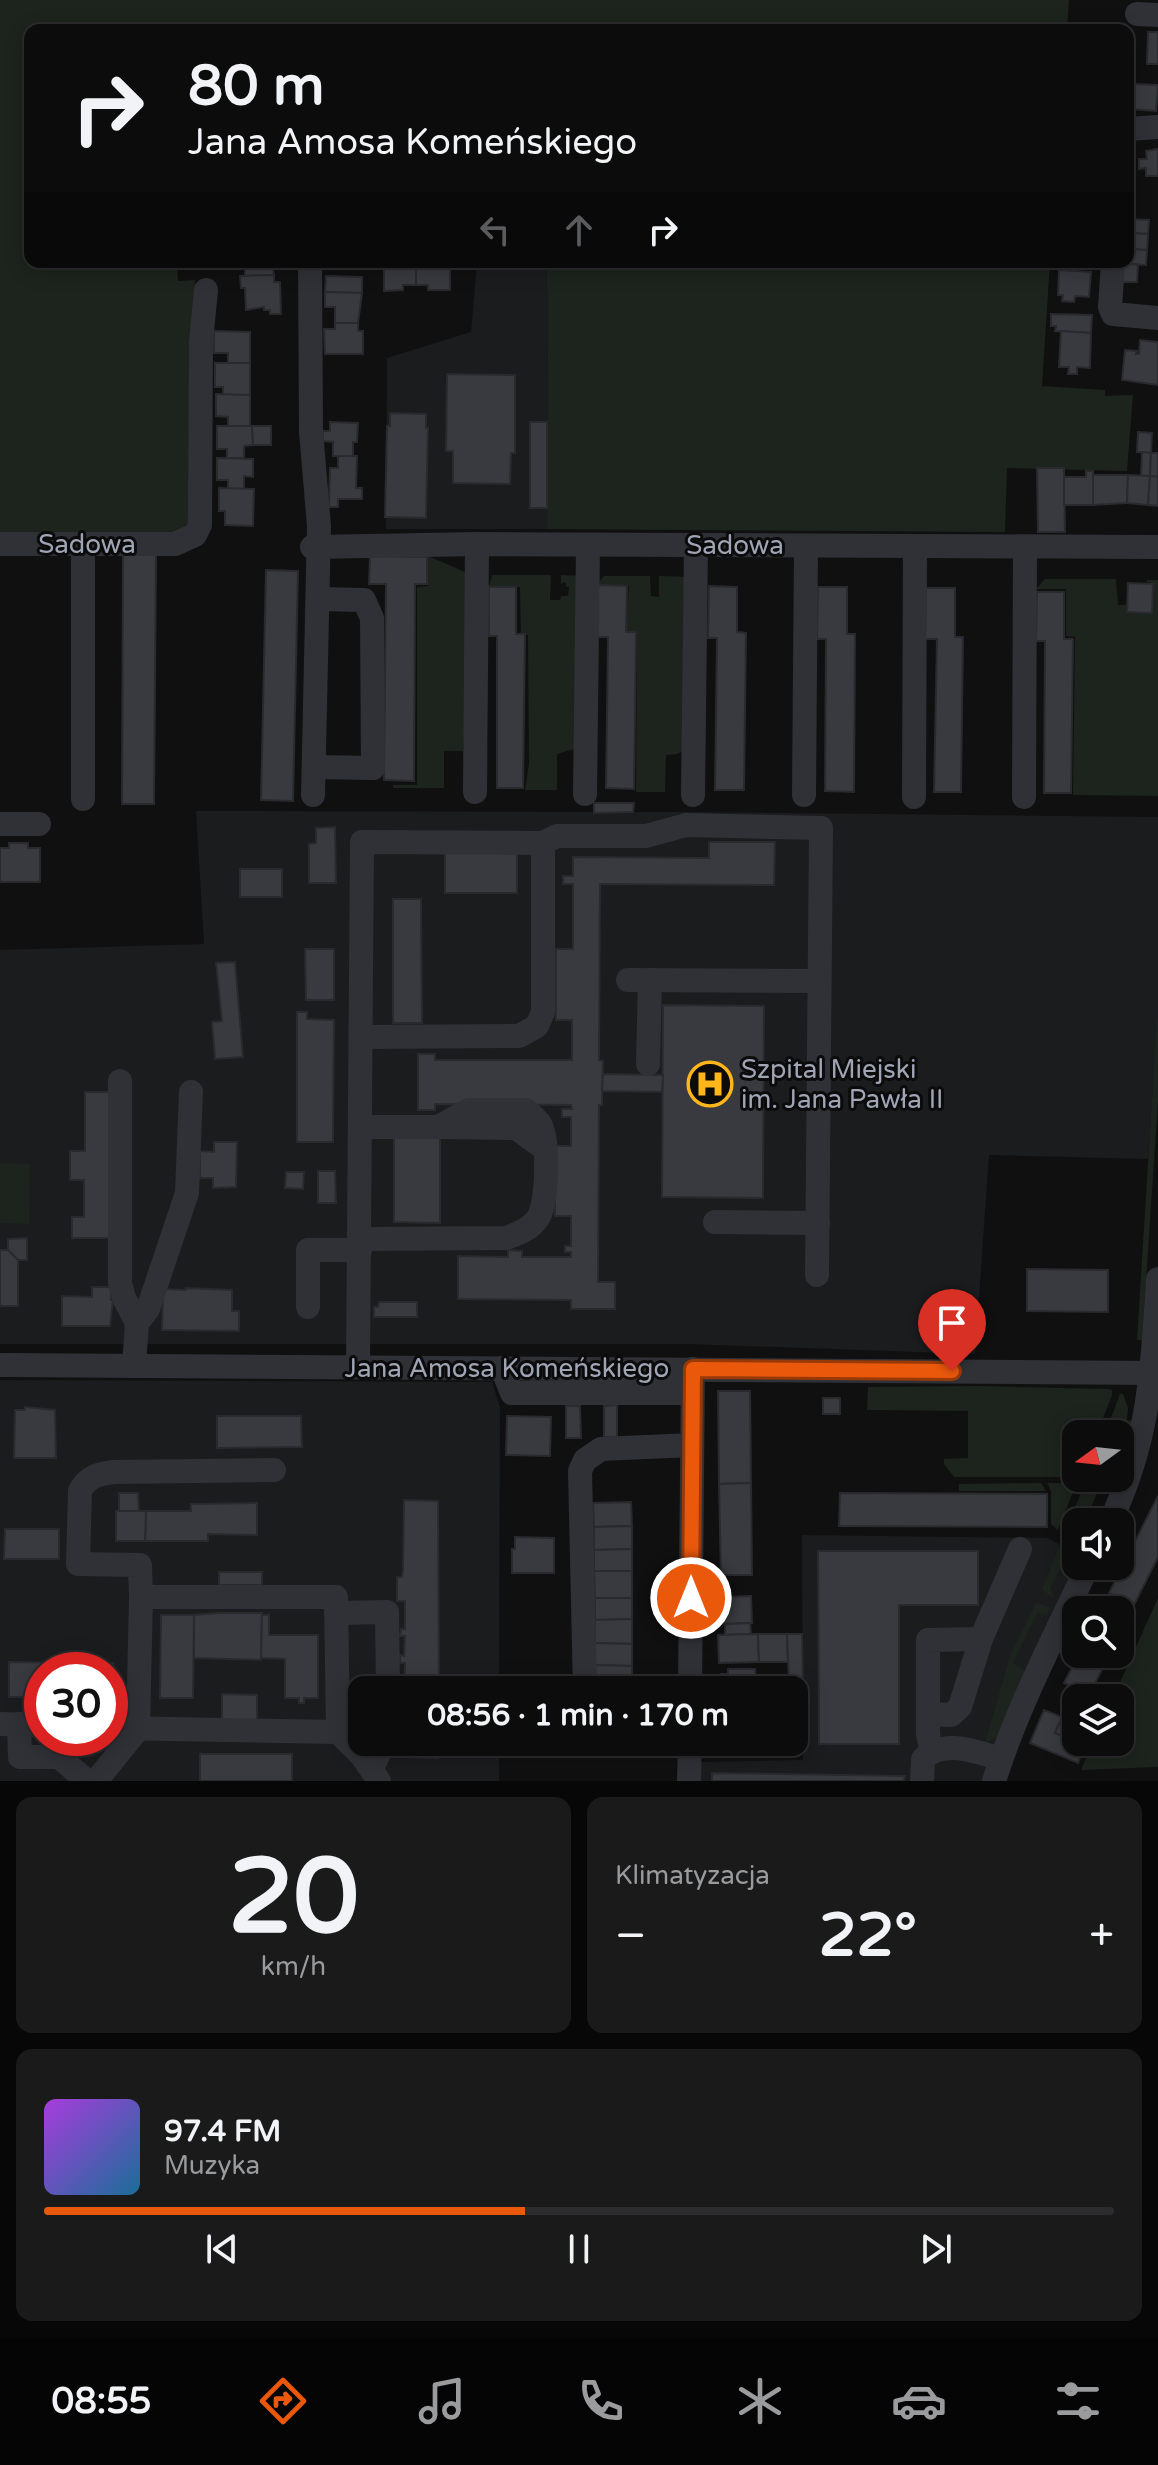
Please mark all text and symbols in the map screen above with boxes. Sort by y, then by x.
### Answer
text: 80 m [188,53,324,120]
icon: right [56,56,160,160]
text: Jana Amosa Komeńskiego [188,121,637,164]
icon: left [473,208,517,252]
icon: ahead [557,208,601,252]
icon: right [641,208,685,252]
street label: Sadowa [38,529,136,560]
street label: Sadowa [686,530,784,561]
place label: Szpital Miejski im. Jana Pawła II [741,1054,944,1115]
hospital icon: Szpital Miejski im. Jana Pawła II [686,1060,734,1108]
pin [918,1289,986,1371]
icon: arrive [930,1301,974,1345]
street label: Jana Amosa Komeńskiego [345,1353,669,1384]
north arrow [1062,1420,1134,1492]
map controls [1062,1420,1134,1756]
button: sound [1062,1508,1134,1580]
position arrow [649,1556,733,1640]
button: search [1062,1596,1134,1668]
speed limit sign: 30 [24,1652,128,1756]
button: layers [1062,1684,1134,1756]
text: 08:56 · 1 min · 170 m [427,1697,729,1734]
text: 20 [228,1836,359,1961]
text: Klimatyzacja [615,1860,770,1891]
text: 22° [819,1900,917,1972]
text: − [615,1910,646,1963]
text: + [1089,1910,1114,1963]
text: km/h [261,1951,326,1982]
text: 97.4 FM [164,2113,281,2150]
text: Muzyka [164,2150,260,2181]
icon: previous [200,2227,244,2271]
icon: pause [557,2227,601,2271]
icon: next [914,2227,958,2271]
icon: directions [255,2373,311,2429]
icon: music [414,2373,470,2429]
icon: phone [573,2373,629,2429]
icon: climate [732,2373,788,2429]
icon: car [891,2373,947,2429]
icon: filters [1050,2373,1106,2429]
text: 08:55 [52,2380,151,2423]

